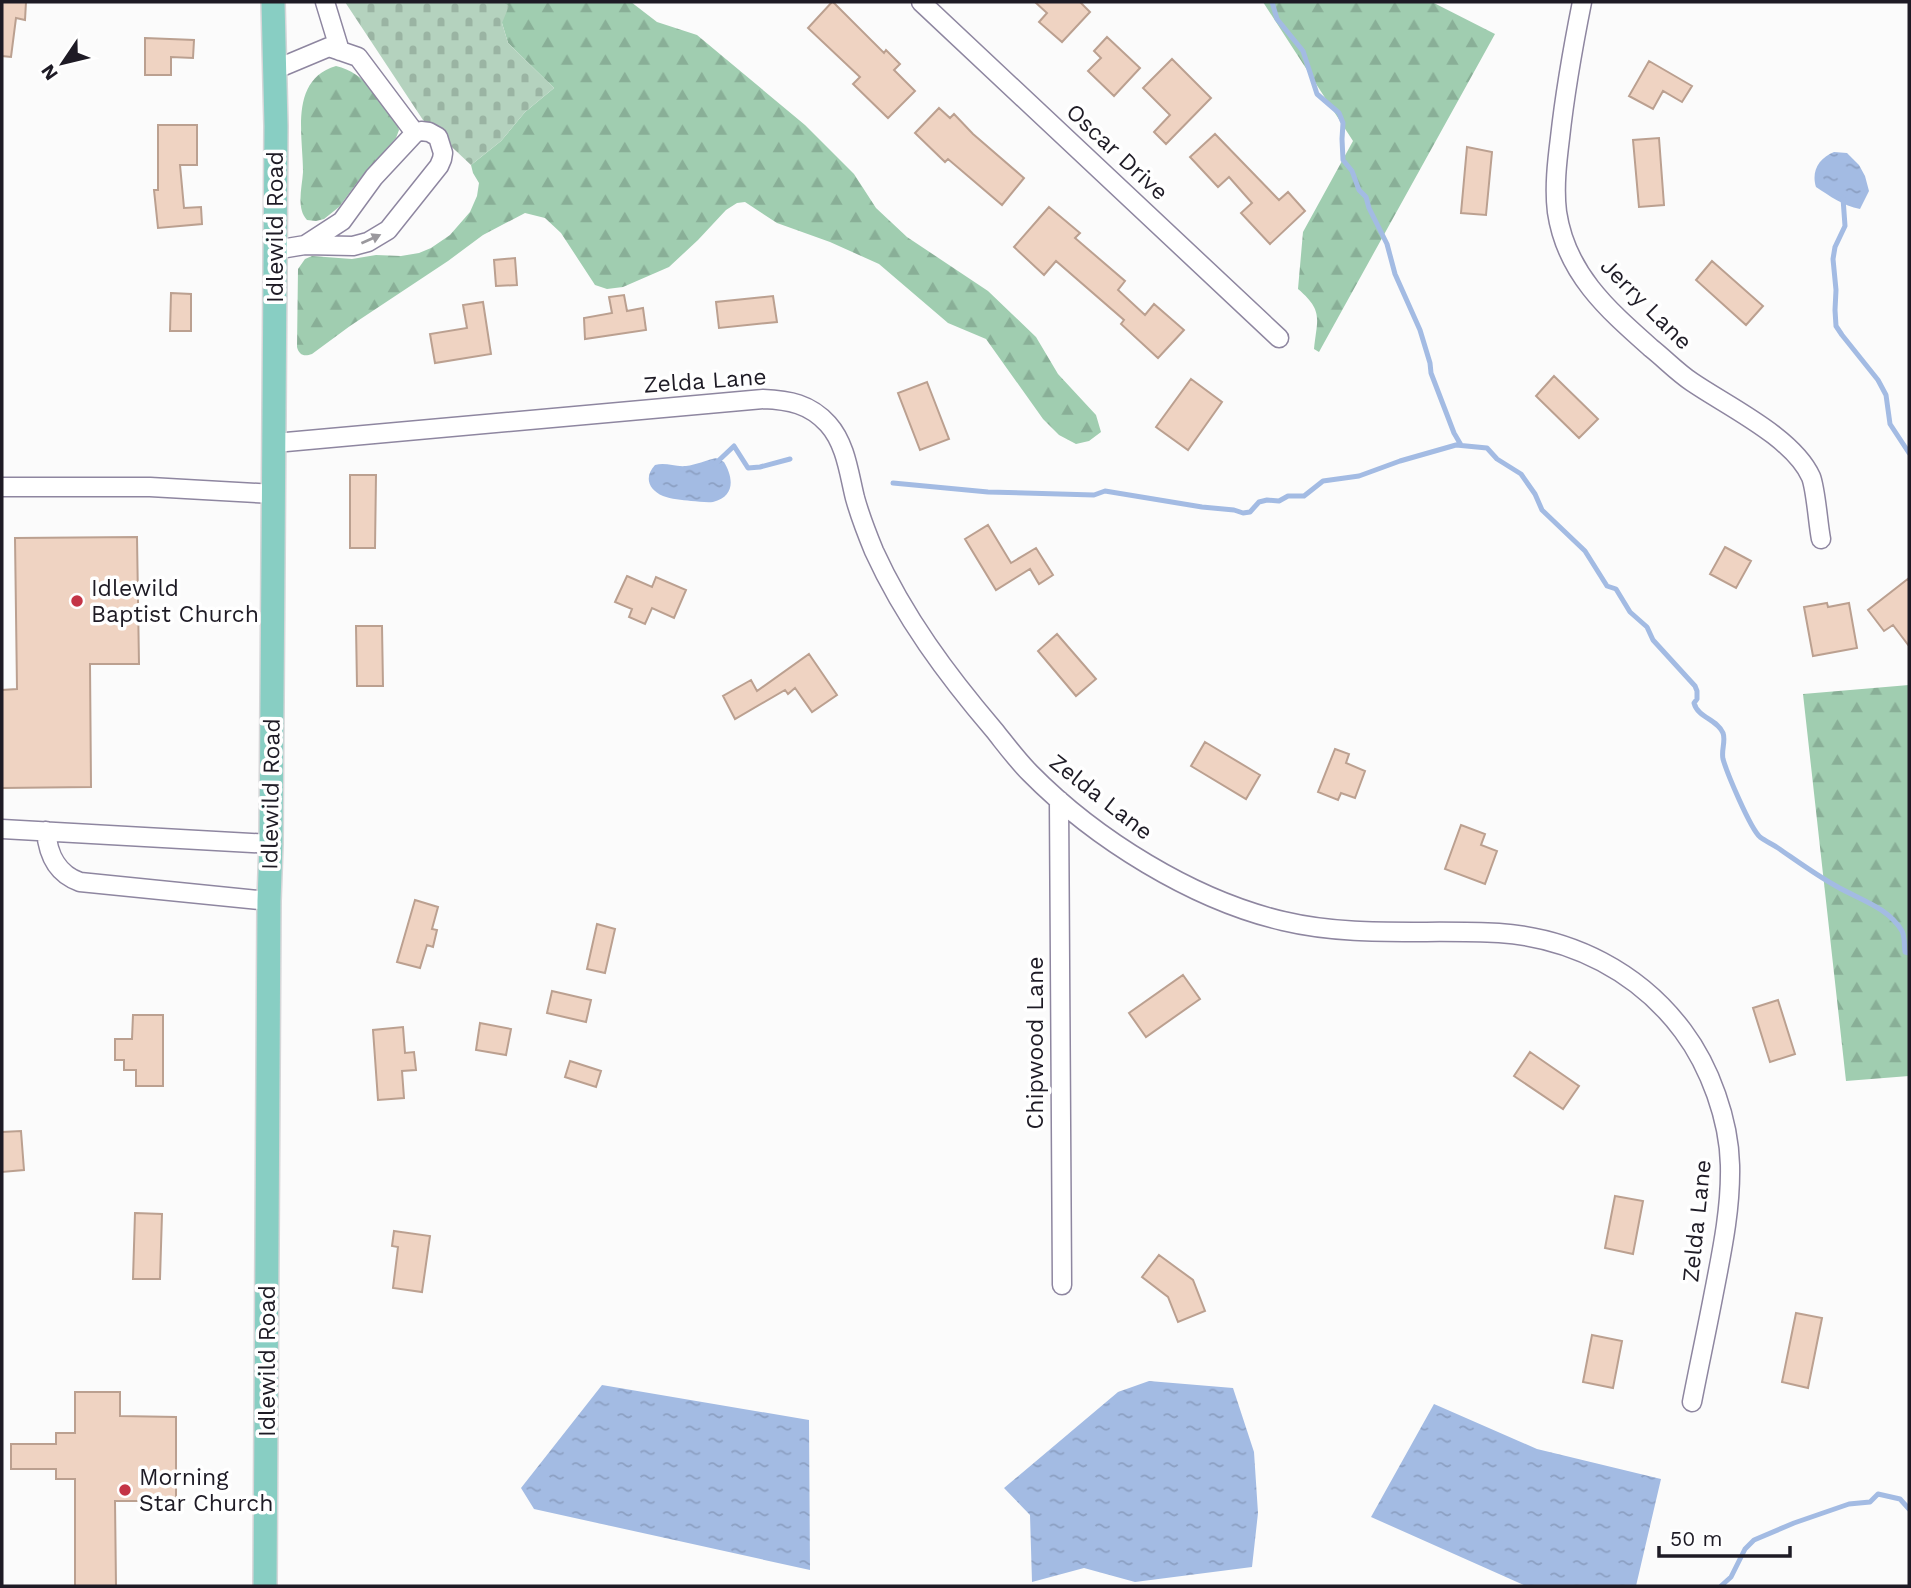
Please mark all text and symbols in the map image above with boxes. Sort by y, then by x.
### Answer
north arrow [28,28,98,98]
text: N [36,60,63,85]
street label: Oscar Drive [1061,98,1173,206]
street label: Idlewild Road [262,151,289,303]
one-way arrow [361,233,381,245]
street label: Jerry Lane [1595,253,1697,355]
street label: Zelda Lane [643,363,767,399]
place label: Idlewild Baptist Church [91,575,259,628]
marker: Idlewild Baptist Church [69,593,85,609]
street label: Idlewild Road [256,718,286,870]
street label: Zelda Lane [1044,748,1158,846]
street label: Chipwood Lane [1022,956,1049,1130]
street label: Zelda Lane [1677,1158,1717,1284]
street label: Idlewild Road [254,1285,281,1437]
place label: Morning Star Church [139,1464,273,1517]
marker: Morning Star Church [117,1482,133,1498]
scale bar [1659,1514,1790,1558]
text: 50 m [1670,1526,1722,1551]

